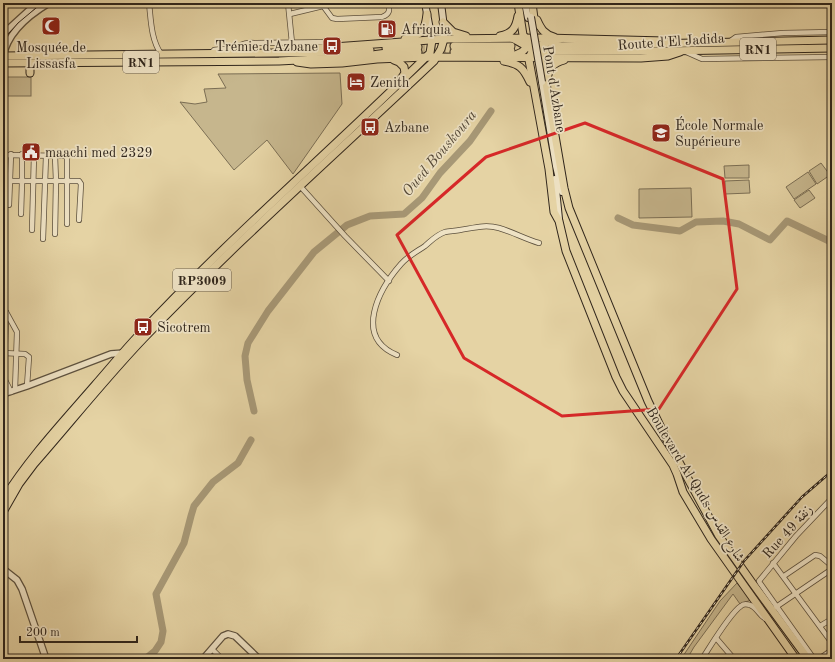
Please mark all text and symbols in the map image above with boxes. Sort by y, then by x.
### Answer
mosque icon: Mosquée de Lissasfa [40,15,62,37]
fuel station icon: Afriquia [376,18,398,40]
place label: Afriquia [401,23,451,37]
street label: Route d'El Jadida [617,31,725,53]
bus stop icon: Trémie d'Azbane [321,35,343,57]
road number: RN1 [740,38,776,60]
place label: Trémie d'Azbane [215,40,318,54]
place label: Mosquée de Lissasfa [16,41,86,71]
street label: Pont d'Azbane [540,45,568,134]
road number: RN1 [123,51,159,73]
hotel icon: Zenith [345,71,367,93]
place label: Zenith [370,76,410,90]
water label: Oued Bouskoura [400,108,480,200]
bus stop icon: Azbane [359,116,381,138]
place label: École Normale Supérieure [675,116,764,149]
place label: Azbane [384,121,429,135]
school or university icon: École Normale Supérieure [650,122,672,144]
public building icon: maachi med 2329 [20,141,42,163]
place label: maachi med 2329 [45,146,153,160]
road number: RP3009 [173,269,231,291]
bus stop icon: Sicotrem [132,316,154,338]
place label: Sicotrem [157,321,211,335]
street label: Boulevard Al Quds شارع القدس [640,405,747,566]
street label: Rue 49 زنقة [760,502,816,562]
scale bar [20,618,137,644]
text: 200 m [26,627,60,639]

